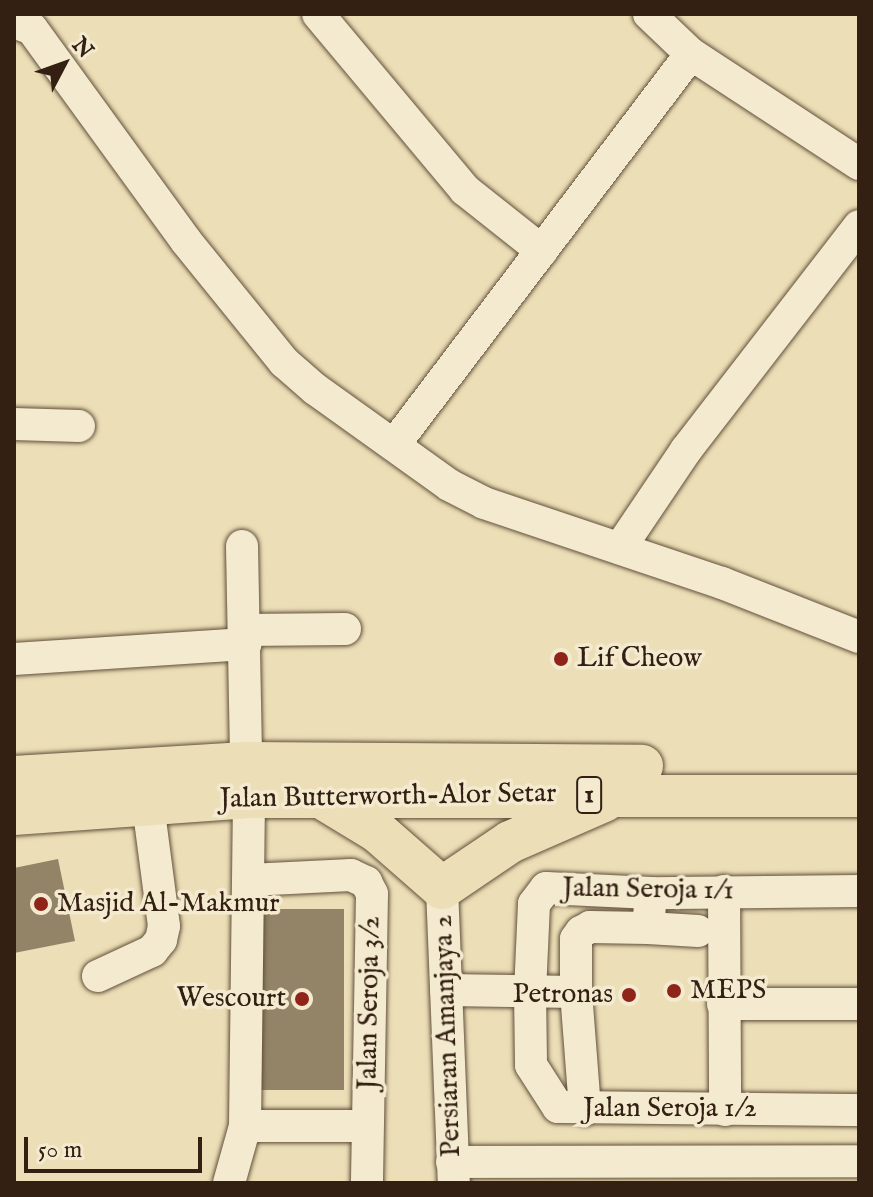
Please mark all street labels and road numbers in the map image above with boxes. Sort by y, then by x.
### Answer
road number: 1 [575,773,603,817]
street label: Jalan Butterworth-Alor Setar [219,777,557,817]
street label: Jalan Seroja 1/1 [562,872,734,908]
street label: Persiaran Amanjaya 2 [427,914,469,1158]
street label: Jalan Seroja 3/2 [352,916,388,1090]
street label: Jalan Seroja 1/2 [583,1092,757,1126]

